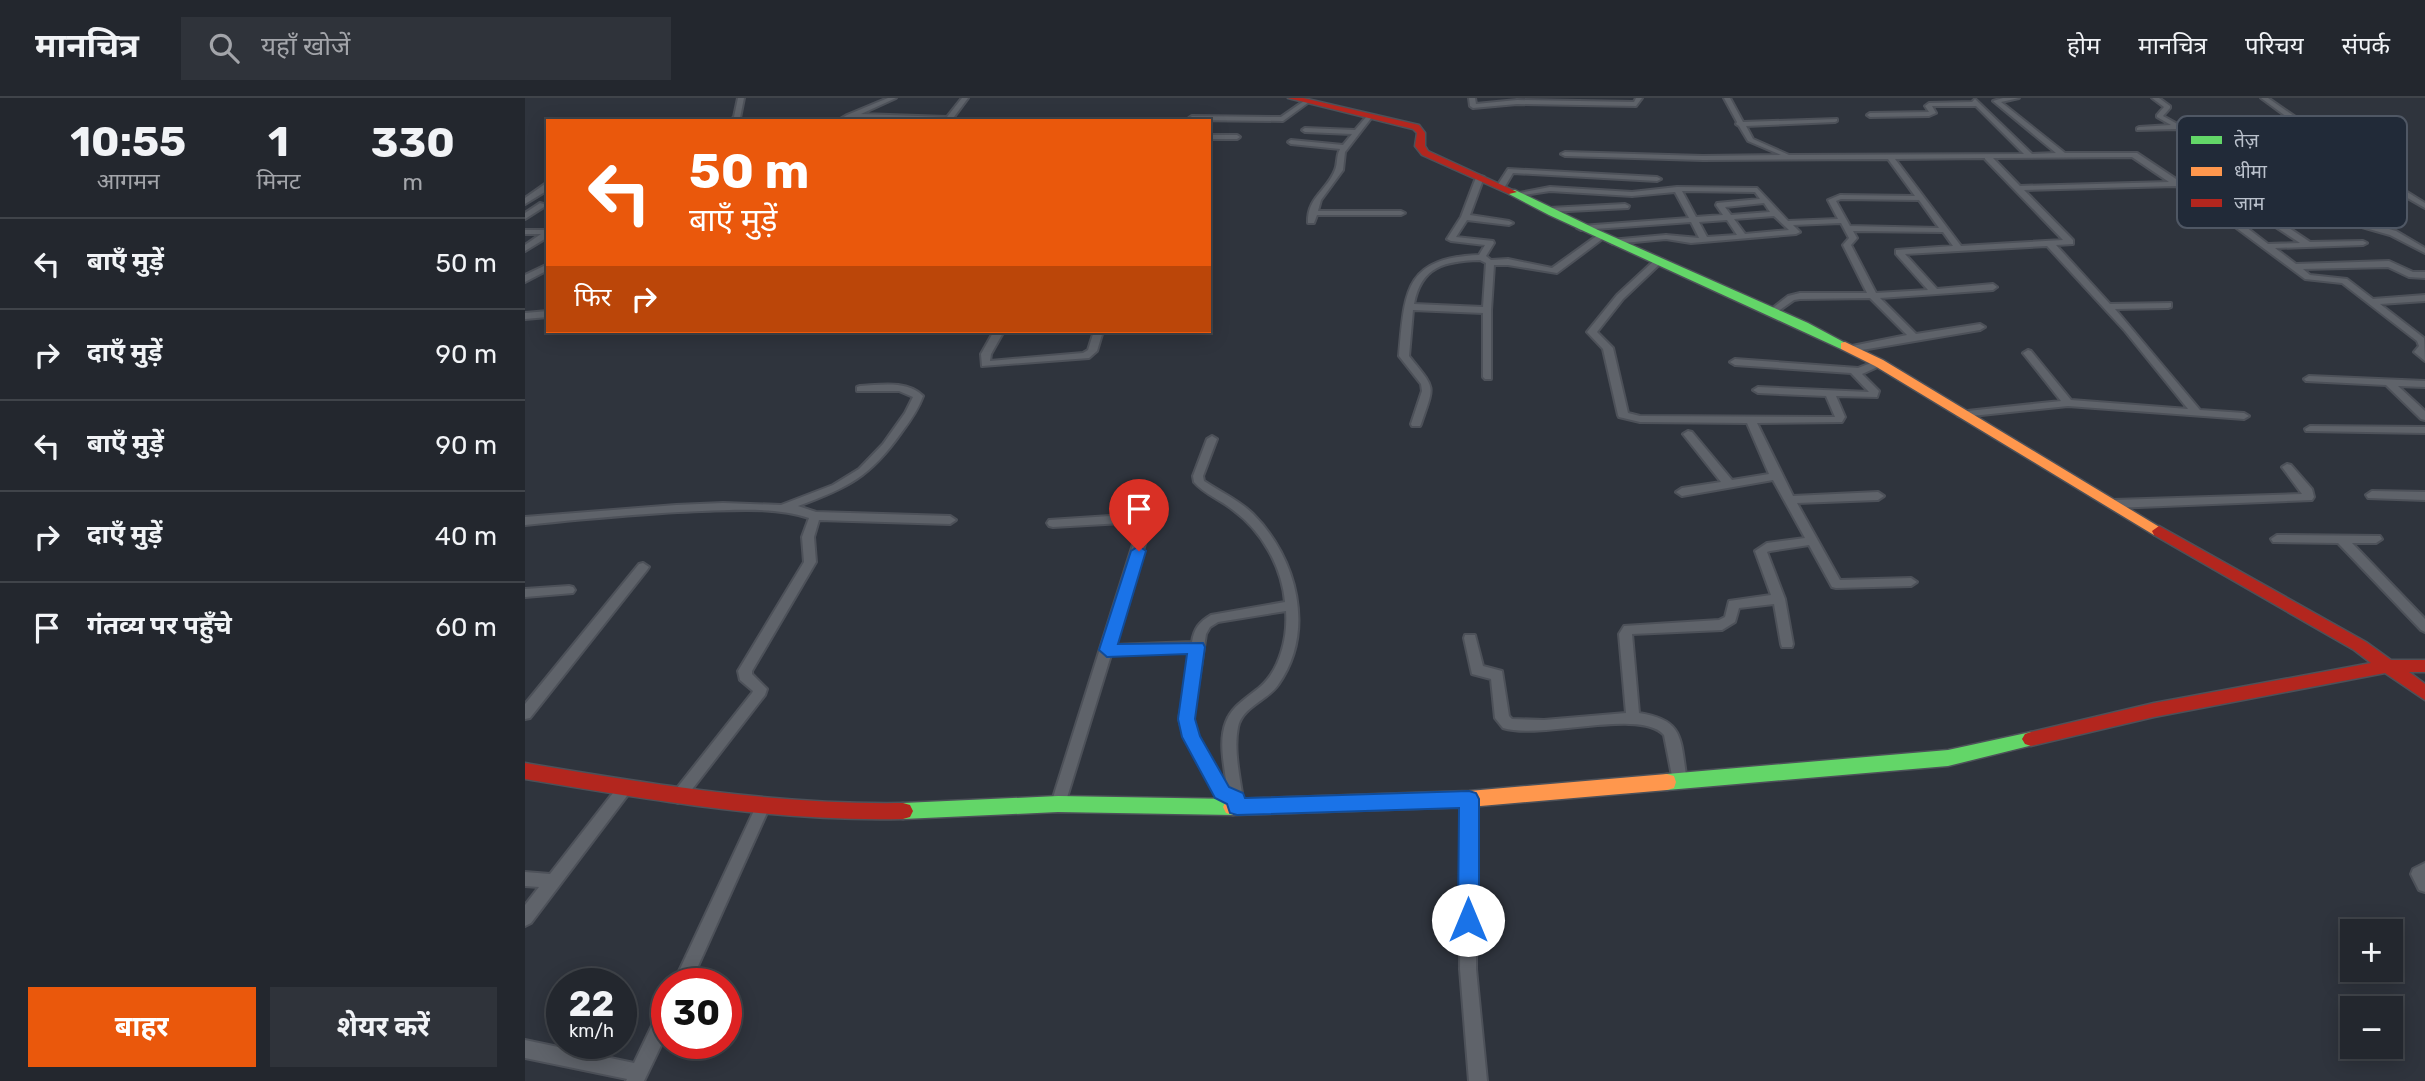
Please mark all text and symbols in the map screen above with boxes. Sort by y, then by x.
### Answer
search box [181,17,671,80]
text: मानचित्र [35,26,139,65]
icon: search [205,29,243,67]
text: यहाँ खोजें [261,31,350,62]
text: होम [2067,32,2100,60]
text: मानचित्र [2138,32,2207,60]
text: परिचय [2245,32,2304,60]
text: संपर्क [2342,32,2390,60]
legend [2177,116,2407,228]
text: 10:55 [70,117,186,167]
text: 1 [268,117,289,167]
text: 330 [371,118,455,168]
text: तेज़ [2234,129,2260,152]
text: 50 m [689,142,809,200]
icon: left [574,147,665,238]
text: धीमा [2234,160,2268,183]
text: आगमन [97,167,160,195]
text: मिनट [256,167,301,195]
text: m [403,168,423,196]
text: जाम [2234,192,2265,215]
text: बाएँ मुड़ें [689,201,777,239]
icon: left [28,245,66,283]
text: बाएँ मुड़ें [87,246,164,277]
text: 50 m [436,248,497,279]
icon: right [625,280,663,318]
text: फिर [574,282,611,313]
icon: right [28,336,66,374]
text: दाएँ मुड़ें [87,337,162,368]
text: 90 m [436,339,497,370]
icon: left [28,427,66,465]
text: बाएँ मुड़ें [87,428,164,459]
text: 90 m [436,430,497,461]
pin [1109,479,1169,551]
icon: arrive [1120,490,1158,528]
icon: right [28,518,66,556]
text: दाएँ मुड़ें [87,519,162,550]
text: 40 m [435,521,497,552]
icon: arrive [28,609,66,647]
text: गंतव्य पर पहुँचे [87,610,232,641]
text: 60 m [435,612,497,643]
position arrow [1431,883,1505,957]
map controls [2340,919,2403,1059]
button: + [2340,919,2403,982]
speed limit sign: 30 [651,968,742,1059]
text: 22 [569,983,614,1025]
button: बाहर [28,987,256,1067]
button: शेयर करें [270,987,497,1067]
button: − [2340,996,2403,1059]
text: km/h [569,1020,614,1042]

